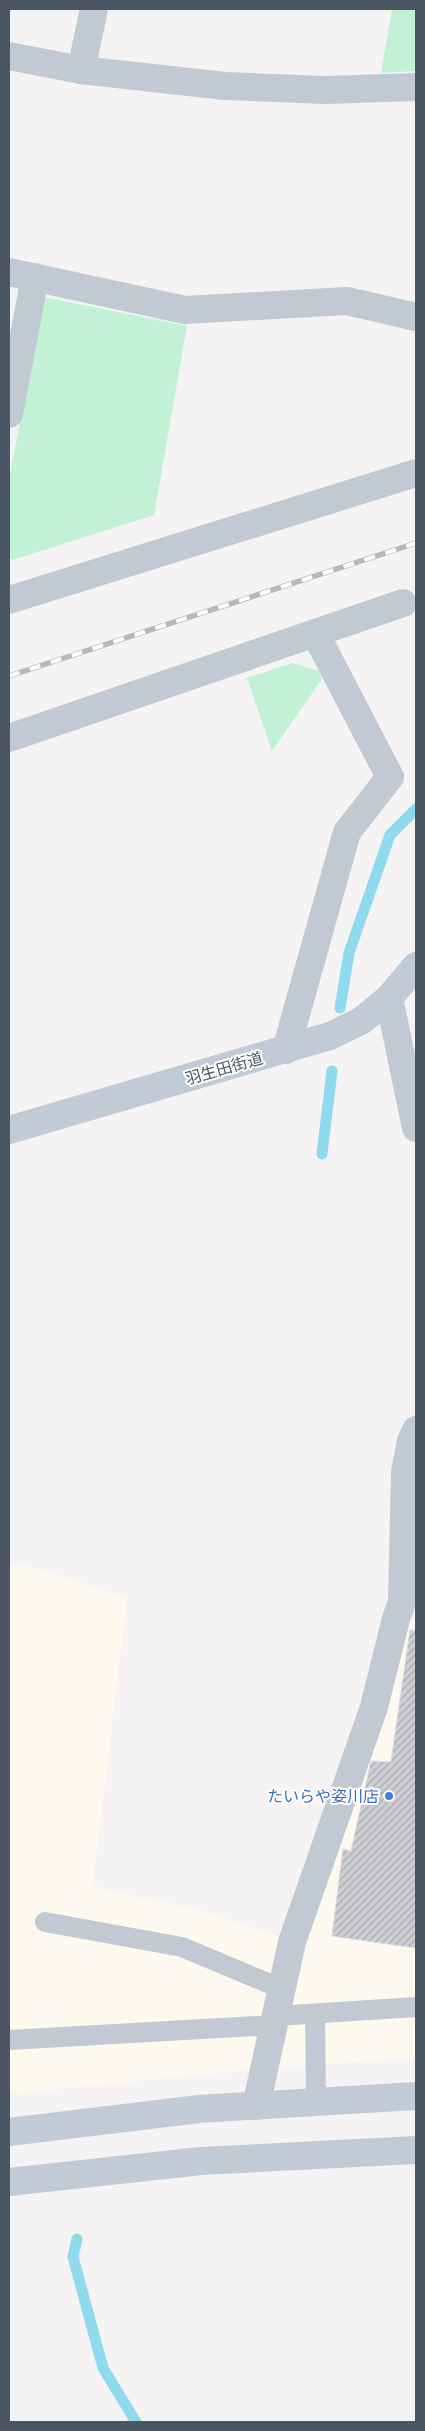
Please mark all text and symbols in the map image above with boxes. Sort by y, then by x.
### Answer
street label: 羽生田街道 [183,1049,265,1088]
place label: たいらや姿川店 [267,1788,379,1805]
marker: たいらや姿川店 [383,1790,395,1802]

